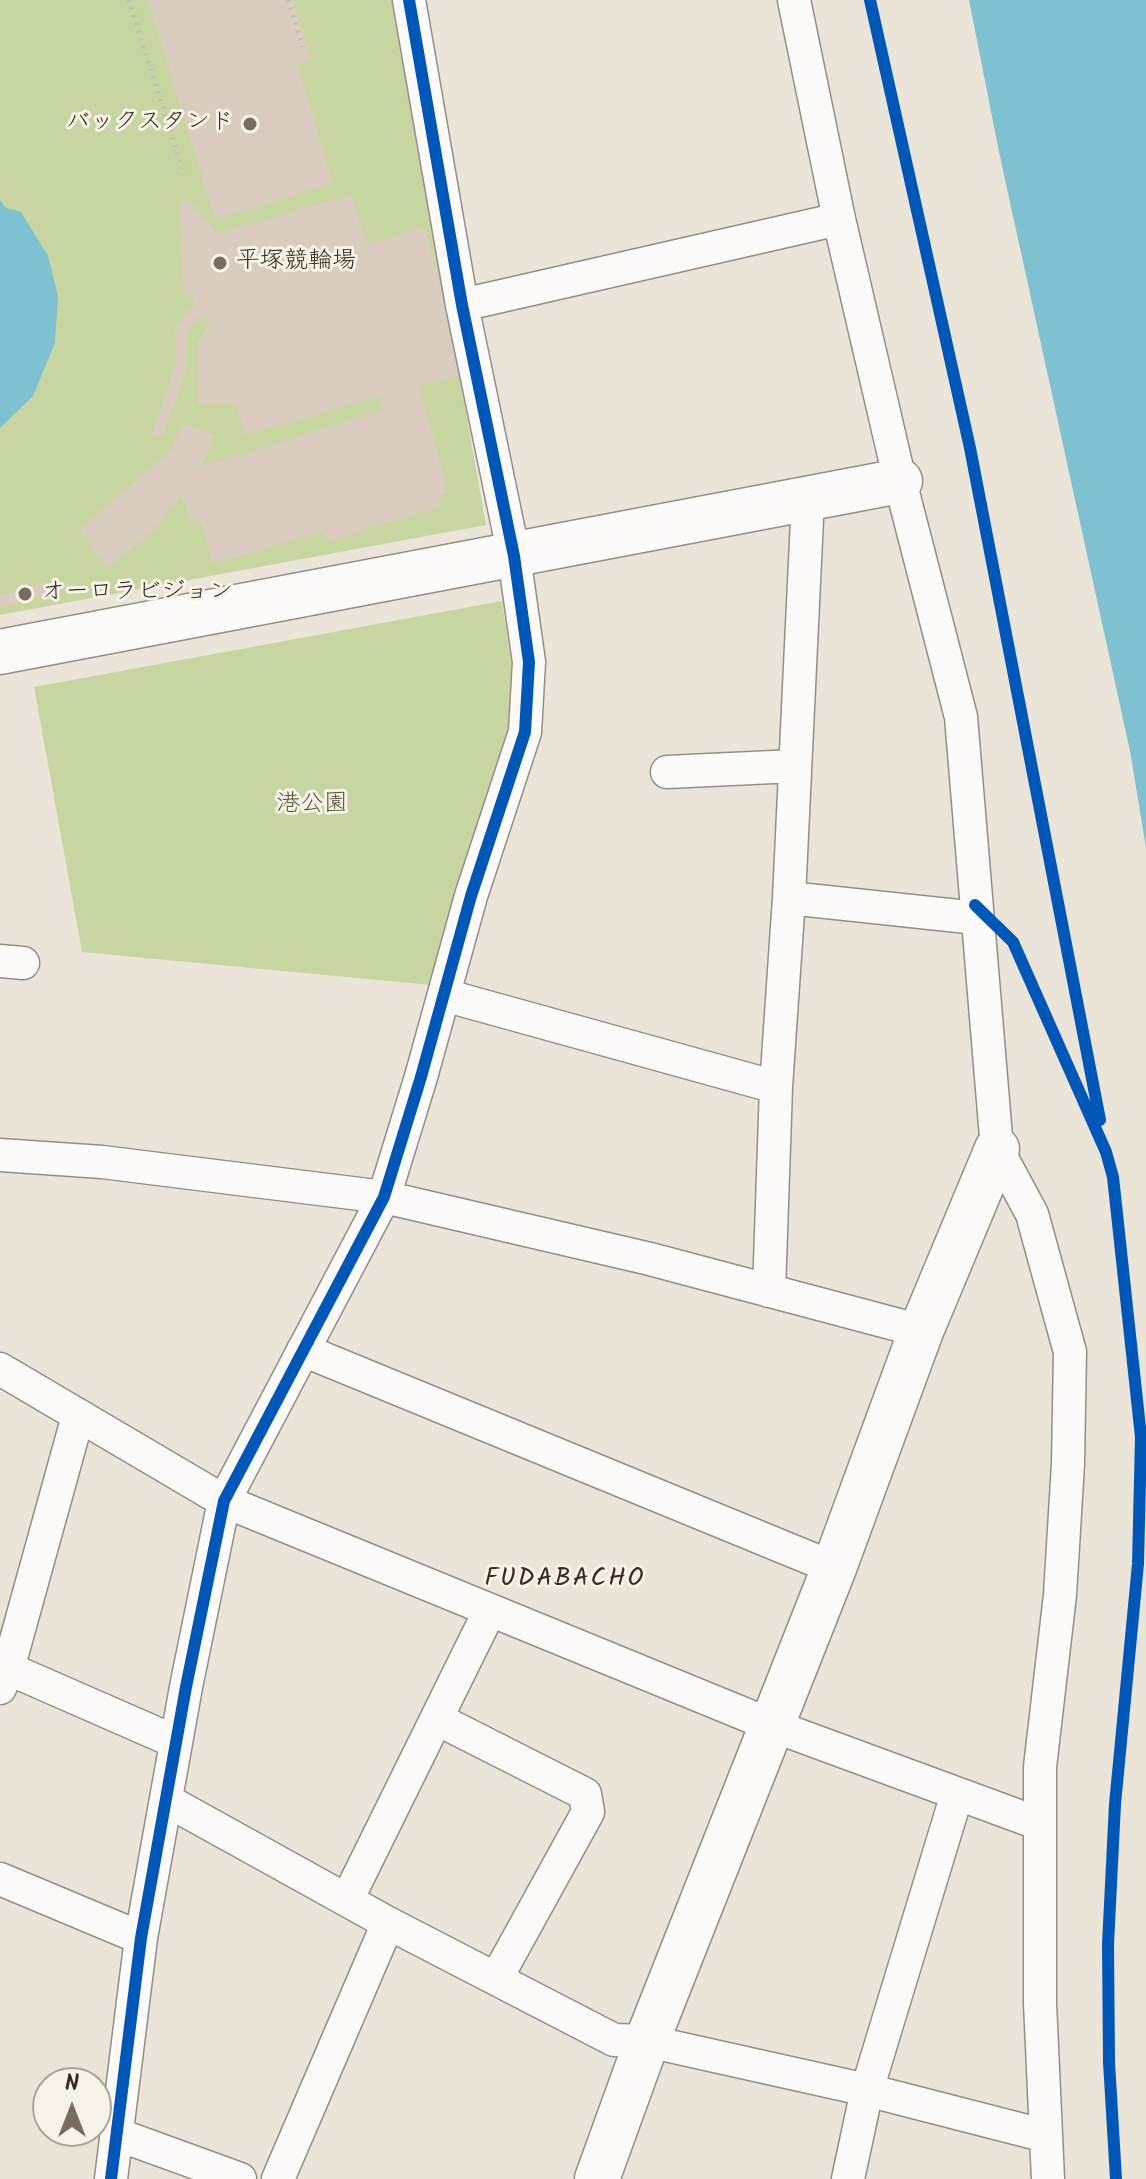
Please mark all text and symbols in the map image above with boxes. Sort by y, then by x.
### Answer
place label: バックスタンド [66,110,234,138]
marker: バックスタンド [241,115,259,133]
place label: 平塚競輪場 [236,249,356,277]
marker: 平塚競輪場 [211,254,229,272]
place label: オーロラビジョン [41,580,233,608]
marker: オーロラビジョン [16,585,34,603]
park label: 港公園 [276,792,348,820]
district label: FUDABACHO [484,1565,646,1597]
north arrow [32,2067,112,2147]
text: N [65,2067,79,2102]

